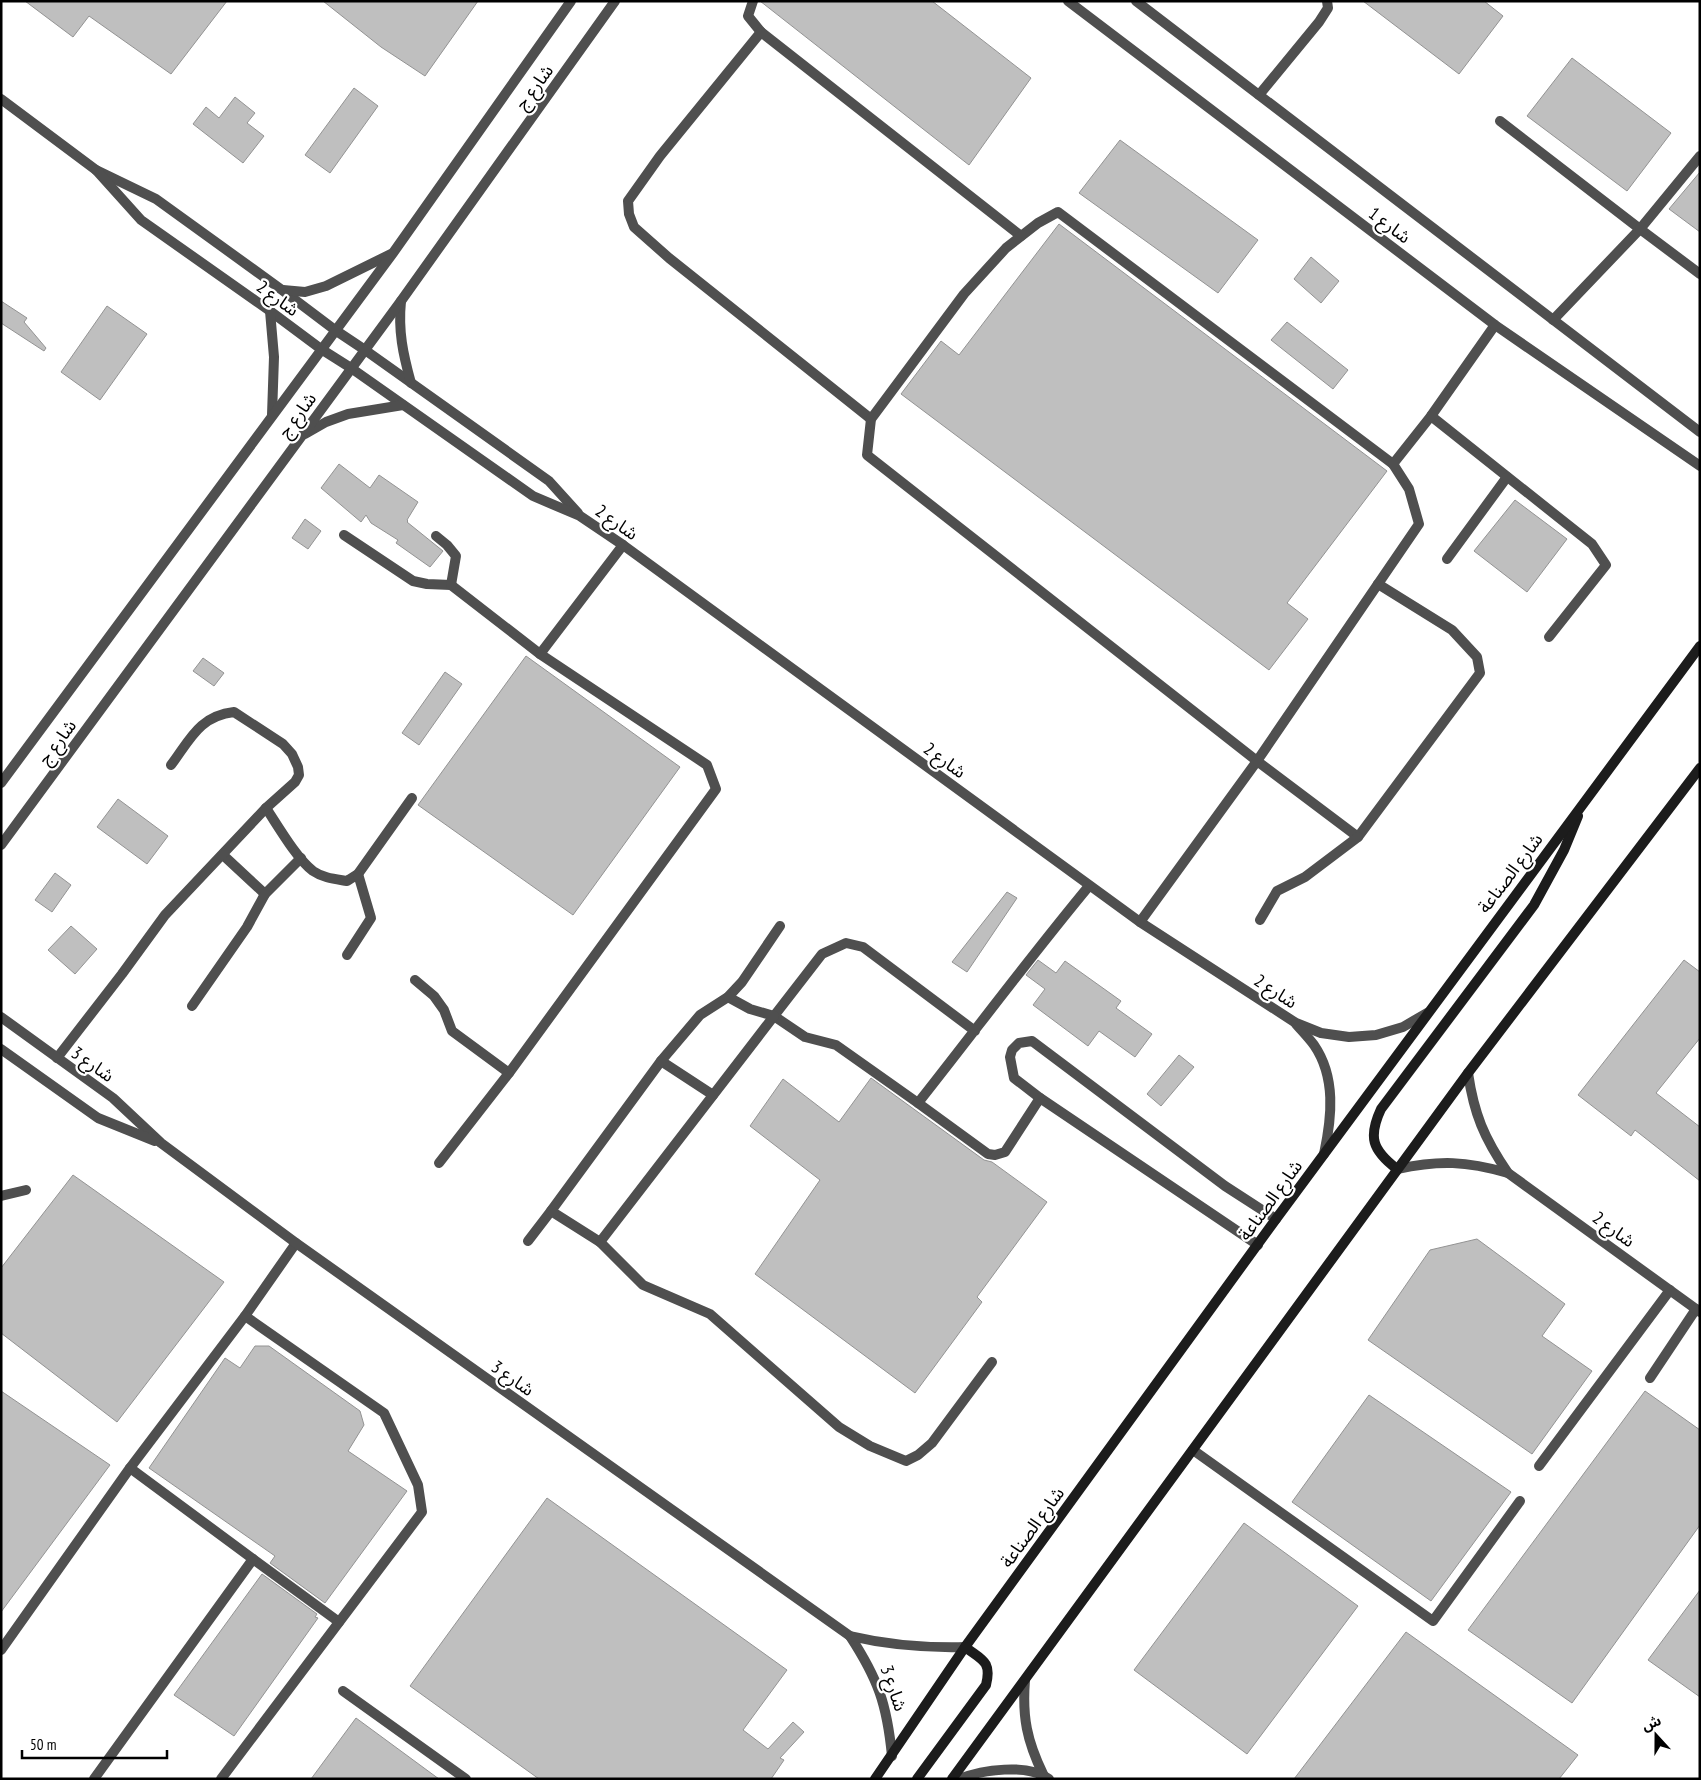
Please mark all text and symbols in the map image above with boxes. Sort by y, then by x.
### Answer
street label: شارع ج [510,60,561,116]
street label: شارع 1 [1362,202,1416,251]
street label: شارع 2 [250,275,304,324]
street label: شارع ج [273,388,324,444]
street label: شارع 2 [589,499,643,547]
street label: شارع ج [33,715,84,771]
street label: شارع 2 [917,737,971,786]
street label: شارع الصناعة [1472,828,1550,919]
street label: شارع 2 [1248,969,1302,1016]
street label: شارع 3 [65,1041,119,1089]
street label: شارع الصناعة [1233,1155,1309,1247]
street label: شارع 2 [1586,1206,1640,1255]
street label: شارع 3 [485,1355,539,1403]
street label: شارع الصناعة [995,1482,1071,1574]
street label: شارع 3 [873,1662,913,1715]
north arrow [1631,1710,1681,1760]
text: ش [1639,1711,1664,1735]
scale bar [22,1728,168,1760]
text: 50 m [30,1735,56,1754]

